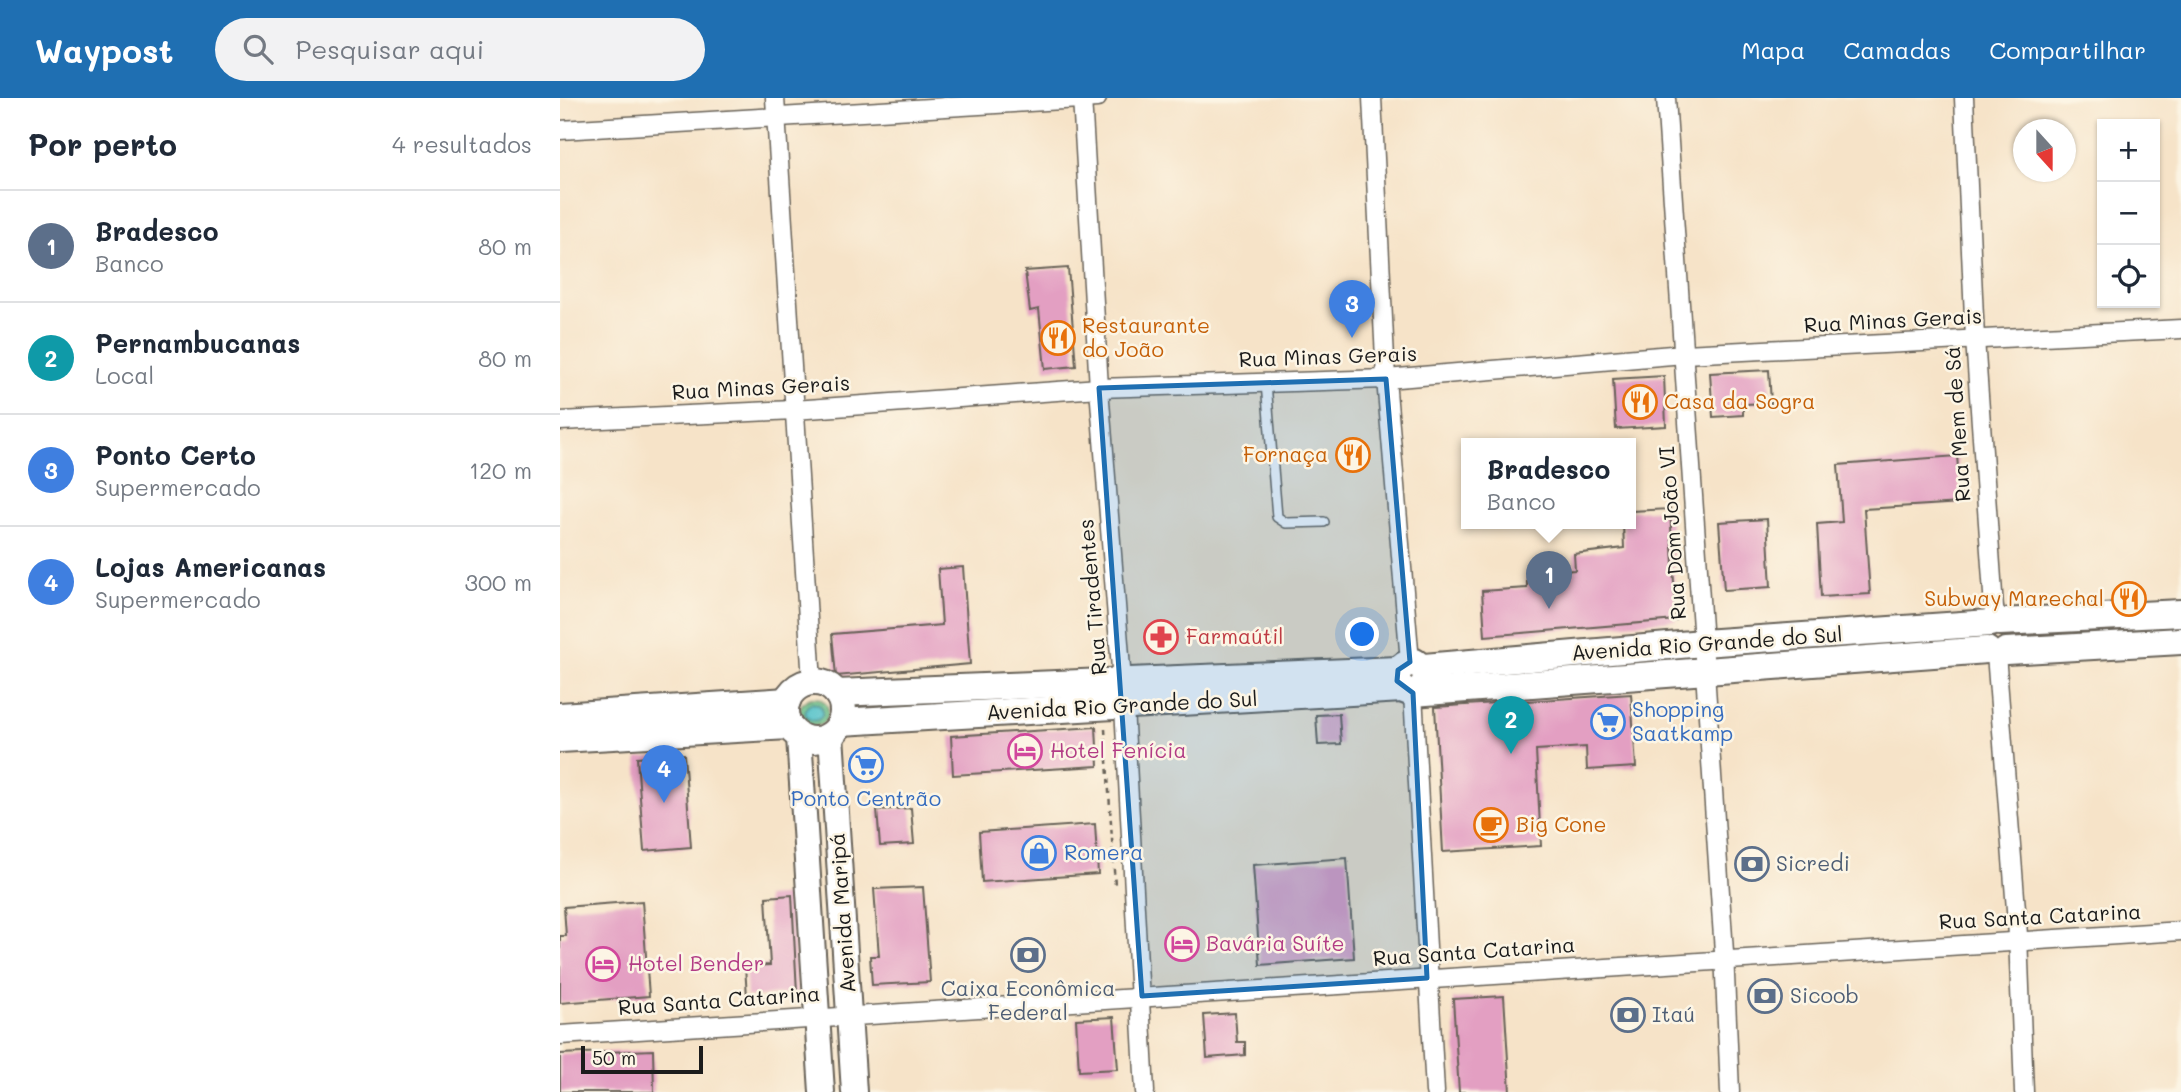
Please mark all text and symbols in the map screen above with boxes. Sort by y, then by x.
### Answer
search box [215,18,705,81]
text: Waypost [35,28,173,71]
icon: search [239,30,277,68]
text: Pesquisar aqui [295,32,484,66]
text: Mapa [1741,34,1805,65]
text: Camadas [1843,34,1951,65]
text: Compartilhar [1989,34,2146,65]
north arrow [2013,119,2076,182]
map controls [2097,119,2160,308]
button: + [2097,119,2160,182]
text: Por perto [28,124,177,164]
text: 4 resultados [392,129,532,159]
button: − [2097,182,2160,245]
text: Bradesco [95,214,218,248]
text: 1 [46,231,56,261]
text: 80 m [478,231,532,261]
button: locate [2097,245,2160,308]
text: Banco [95,248,164,278]
pin: 3 [1329,280,1375,338]
street label: Rua Minas Gerais [1803,301,1983,338]
place label: Restaurante do João [1082,311,1210,362]
restaurant icon: Restaurante do João [1039,319,1077,357]
text: Pernambucanas [95,326,300,360]
street label: Rua Minas Gerais [1238,339,1418,372]
text: 2 [45,343,57,373]
text: 80 m [478,343,532,373]
street label: Rua Mem de Sá [1938,345,1975,503]
text: Local [95,360,154,390]
street label: Rua Minas Gerais [671,368,851,405]
restaurant icon: Casa da Sogra [1621,383,1659,421]
place label: Casa da Sogra [1664,387,1815,414]
restaurant icon: Fornaça [1334,436,1372,474]
text: Ponto Certo [95,438,256,472]
popup [1461,438,1636,529]
place label: Fornaça [1243,440,1328,467]
street label: Rua Dom João VI [1652,445,1691,621]
text: Bradesco [1487,452,1610,486]
text: 3 [44,455,58,485]
text: 120 m [469,455,532,485]
text: Supermercado [95,472,261,502]
text: Banco [1487,486,1555,516]
street label: Rua Tiradentes [1071,518,1112,676]
text: Lojas Americanas [95,550,326,584]
pin: 1 [1526,551,1572,609]
text: 4 [44,567,58,597]
text: 300 m [464,567,532,597]
restaurant icon: Subway Marechal [2110,580,2148,618]
text: Supermercado [95,584,261,614]
place label: Subway Marechal [1924,584,2104,611]
your location [1345,617,1379,651]
pharmacy icon: Farmaútil [1142,618,1180,656]
street label: Avenida Rio Grande do Sul [1570,620,1843,665]
place label: Farmaútil [1186,622,1284,649]
street label: Avenida Rio Grande do Sul [986,684,1258,725]
place label: Shopping Saatkamp [1632,695,1733,746]
pin: 2 [1488,696,1534,754]
supermarket icon: Shopping Saatkamp [1589,703,1627,741]
hotel icon: Hotel Fenícia [1006,732,1044,770]
place label: Hotel Fenícia [1050,736,1186,763]
pin: 4 [641,745,687,803]
supermarket icon: Ponto Centrão [847,746,885,784]
place label: Ponto Centrão [791,784,941,811]
cafe icon: Big Cone [1472,806,1510,844]
place label: Big Cone [1516,810,1606,837]
street label: Avenida Maripá [822,832,861,994]
shop icon: Romera [1020,834,1058,872]
place label: Romera [1064,838,1143,865]
bank icon: Sicredi [1733,845,1771,883]
place label: Sicredi [1776,849,1850,876]
street label: Rua Santa Catarina [1938,897,2142,934]
hotel icon: Bavária Suíte [1163,925,1201,963]
place label: Bavária Suíte [1206,929,1344,956]
street label: Rua Santa Catarina [1372,930,1576,971]
bank icon: Caixa Econômica Federal [1009,936,1047,974]
hotel icon: Hotel Bender [584,945,622,983]
place label: Hotel Bender [628,949,764,976]
place label: Caixa Econômica Federal [941,974,1115,1025]
bank icon: Sicoob [1746,977,1784,1015]
street label: Rua Santa Catarina [617,979,821,1020]
place label: Sicoob [1790,981,1859,1008]
bank icon: Itaú [1609,996,1647,1034]
place label: Itaú [1652,1000,1695,1027]
scale bar [581,1043,704,1075]
text: 50 m [592,1045,636,1070]

